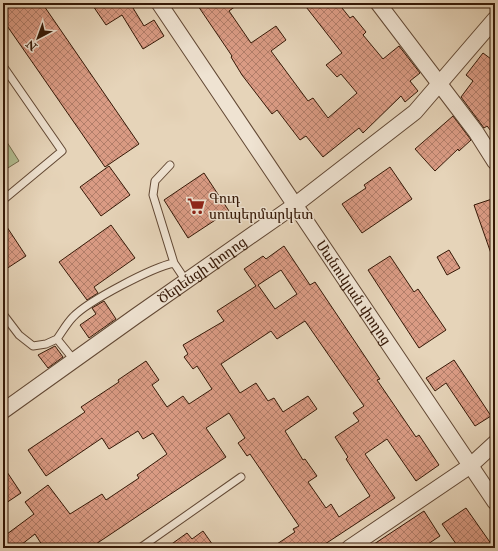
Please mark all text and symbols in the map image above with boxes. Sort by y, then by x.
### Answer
north arrow [18,18,58,58]
text: N [23,36,41,54]
place label: Գուդ սուպերմարկետ [209,190,313,223]
supermarket icon: Գուդ սուպերմարկետ [186,196,206,216]
street label: Ծերենցի փողոց [154,233,250,307]
street label: Մանուկյան փողոց [313,237,395,348]

